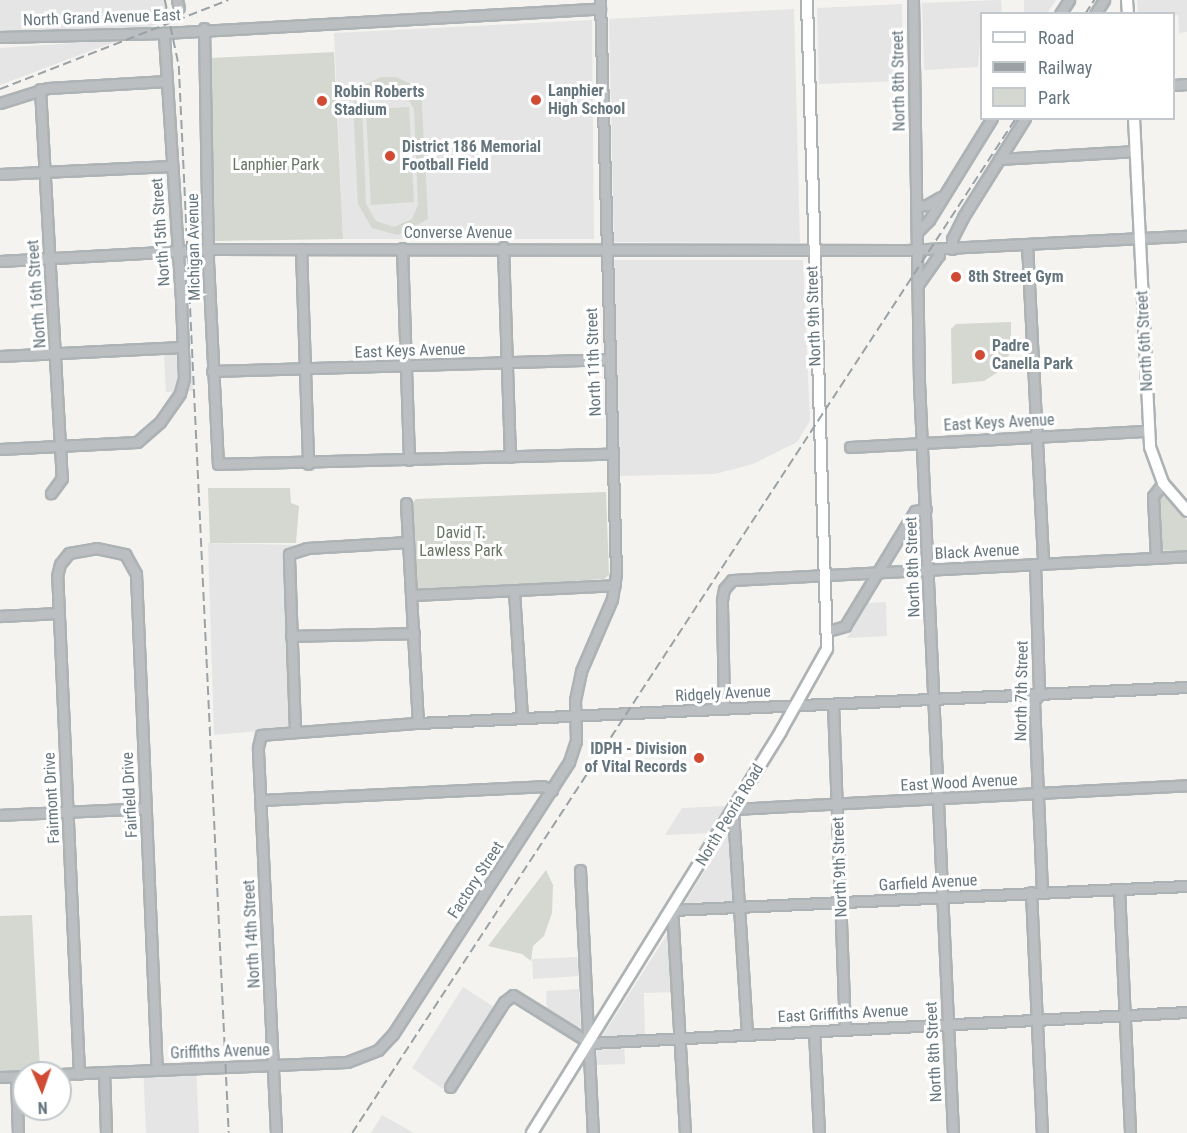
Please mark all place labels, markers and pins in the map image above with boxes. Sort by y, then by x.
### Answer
place label: Lanphier High School [548,81,625,119]
place label: Robin Roberts Stadium [334,82,425,120]
marker: Lanphier High School [529,93,543,107]
marker: Robin Roberts Stadium [315,94,329,108]
place label: District 186 Memorial Football Field [402,137,541,175]
marker: District 186 Memorial Football Field [383,149,397,163]
place label: 8th Street Gym [968,267,1064,287]
marker: 8th Street Gym [949,270,963,284]
place label: Padre Canella Park [992,336,1073,374]
marker: Padre Canella Park [973,348,987,362]
place label: IDPH - Division of Vital Records [584,739,687,777]
marker: IDPH - Division of Vital Records [692,751,706,765]

